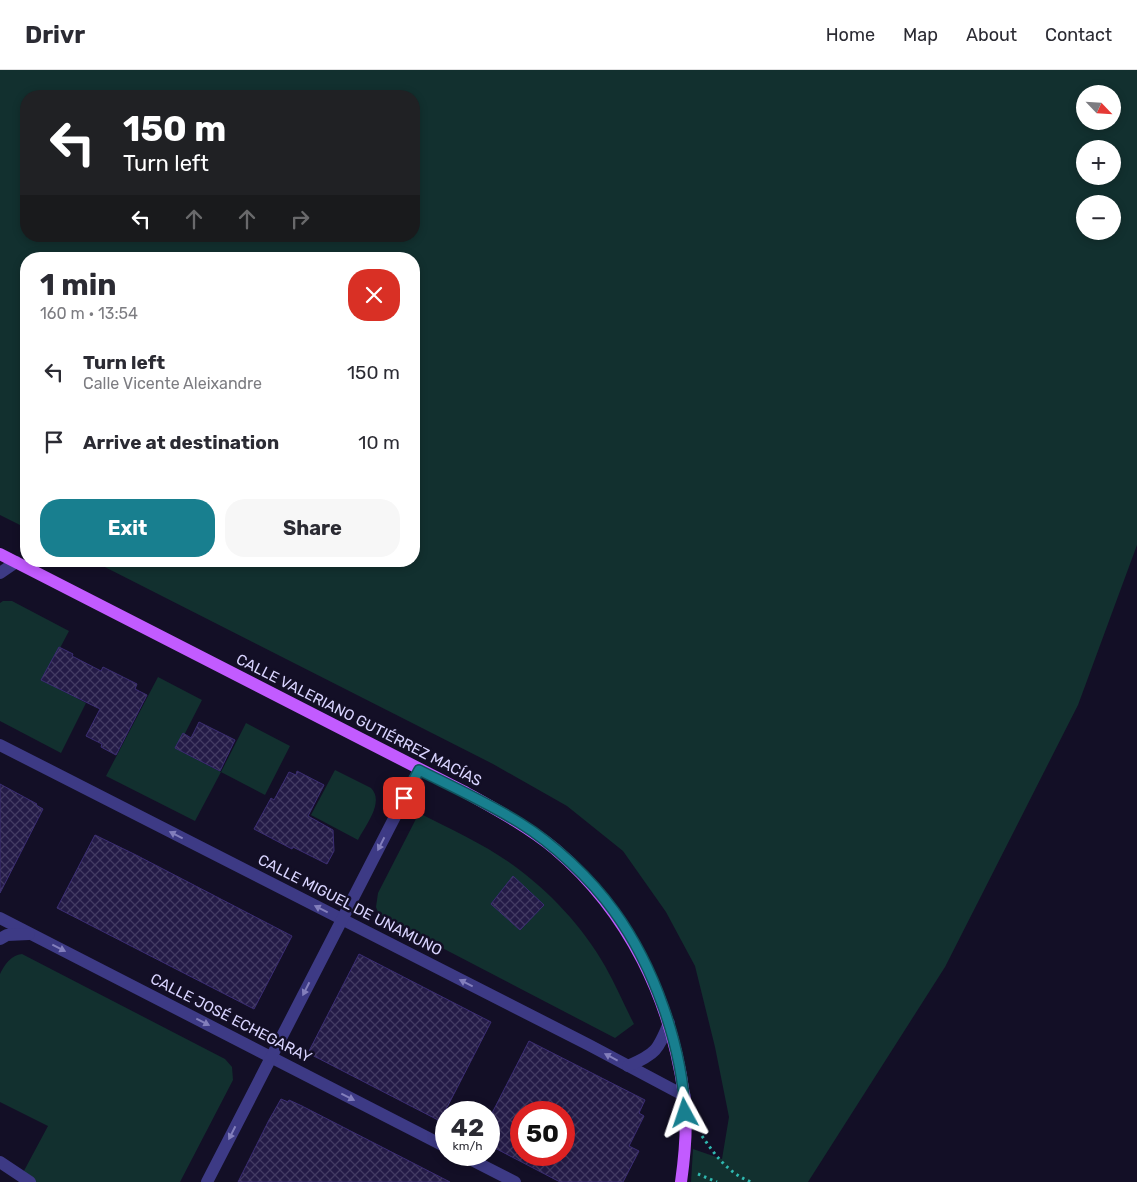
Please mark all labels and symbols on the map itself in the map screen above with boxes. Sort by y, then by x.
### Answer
north arrow [1076,85,1121,130]
street label: CALLE VALERIANO GUTIÉRREZ MACÍAS [233,650,485,790]
pin [383,777,425,819]
one-way arrow [169,831,184,839]
one-way arrow [377,837,385,852]
street label: CALLE MIGUEL DE UNAMUNO [255,851,445,959]
one-way arrow [314,905,328,913]
one-way arrow [52,944,66,952]
street label: CALLE JOSÉ ECHEGARAY [147,969,315,1067]
one-way arrow [459,979,473,987]
one-way arrow [302,982,310,996]
one-way arrow [196,1018,211,1026]
one-way arrow [603,1053,618,1061]
position arrow [658,1086,710,1138]
one-way arrow [341,1093,355,1101]
speed limit sign: 50 [510,1101,575,1166]
one-way arrow [228,1126,236,1140]

